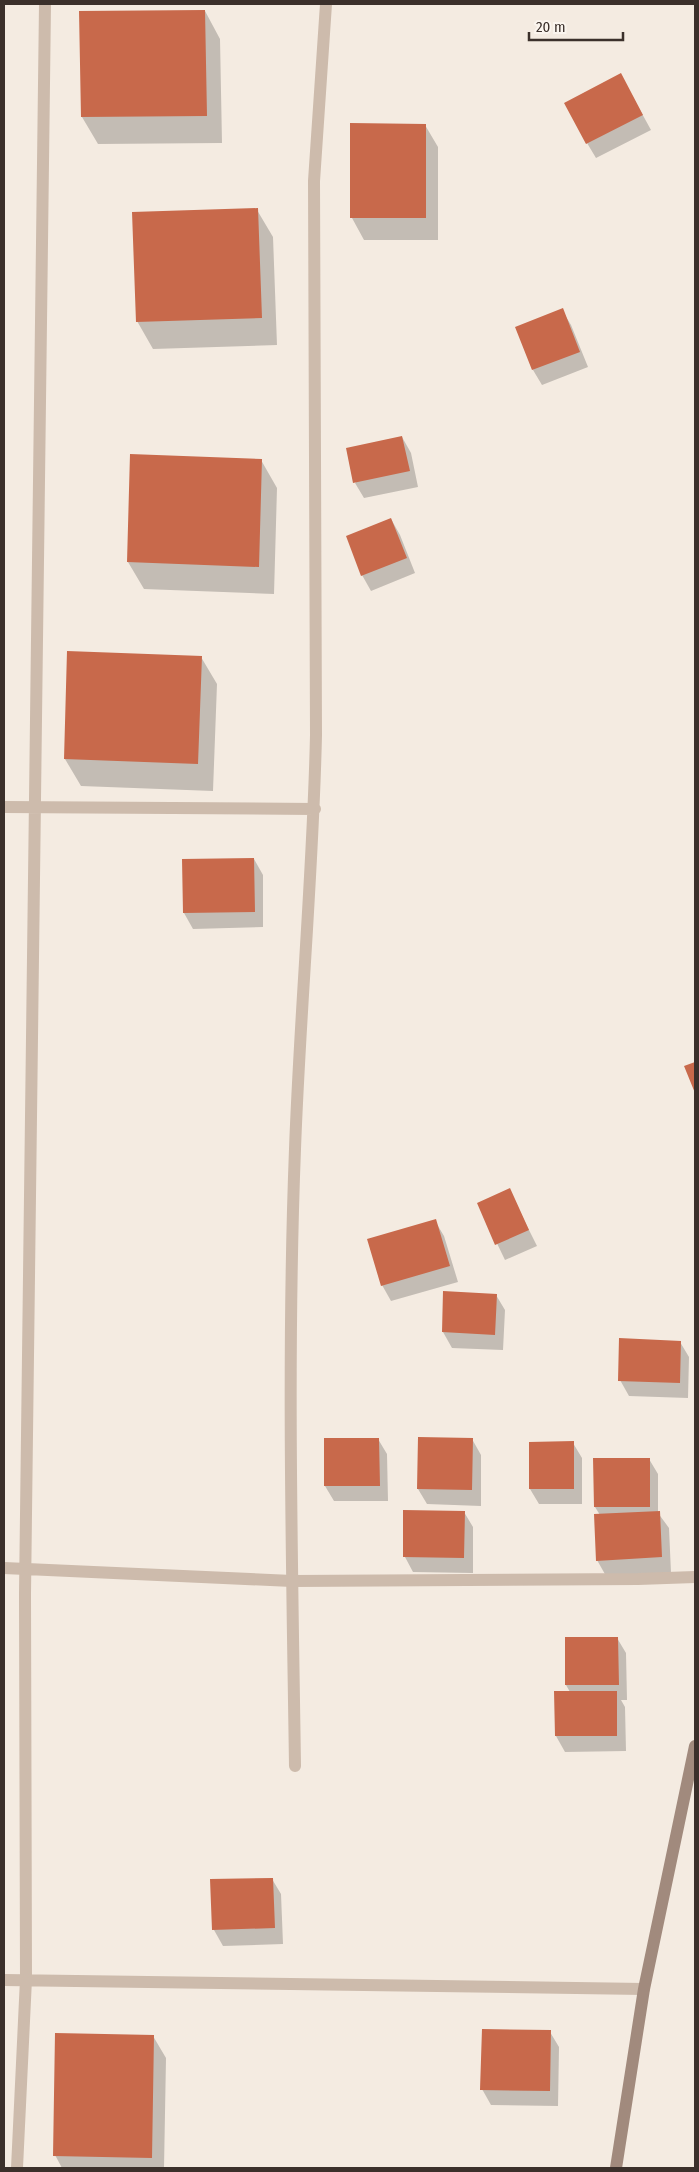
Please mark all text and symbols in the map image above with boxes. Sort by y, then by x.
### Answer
scale bar [529,10,623,42]
text: 20 m [536,18,566,36]

